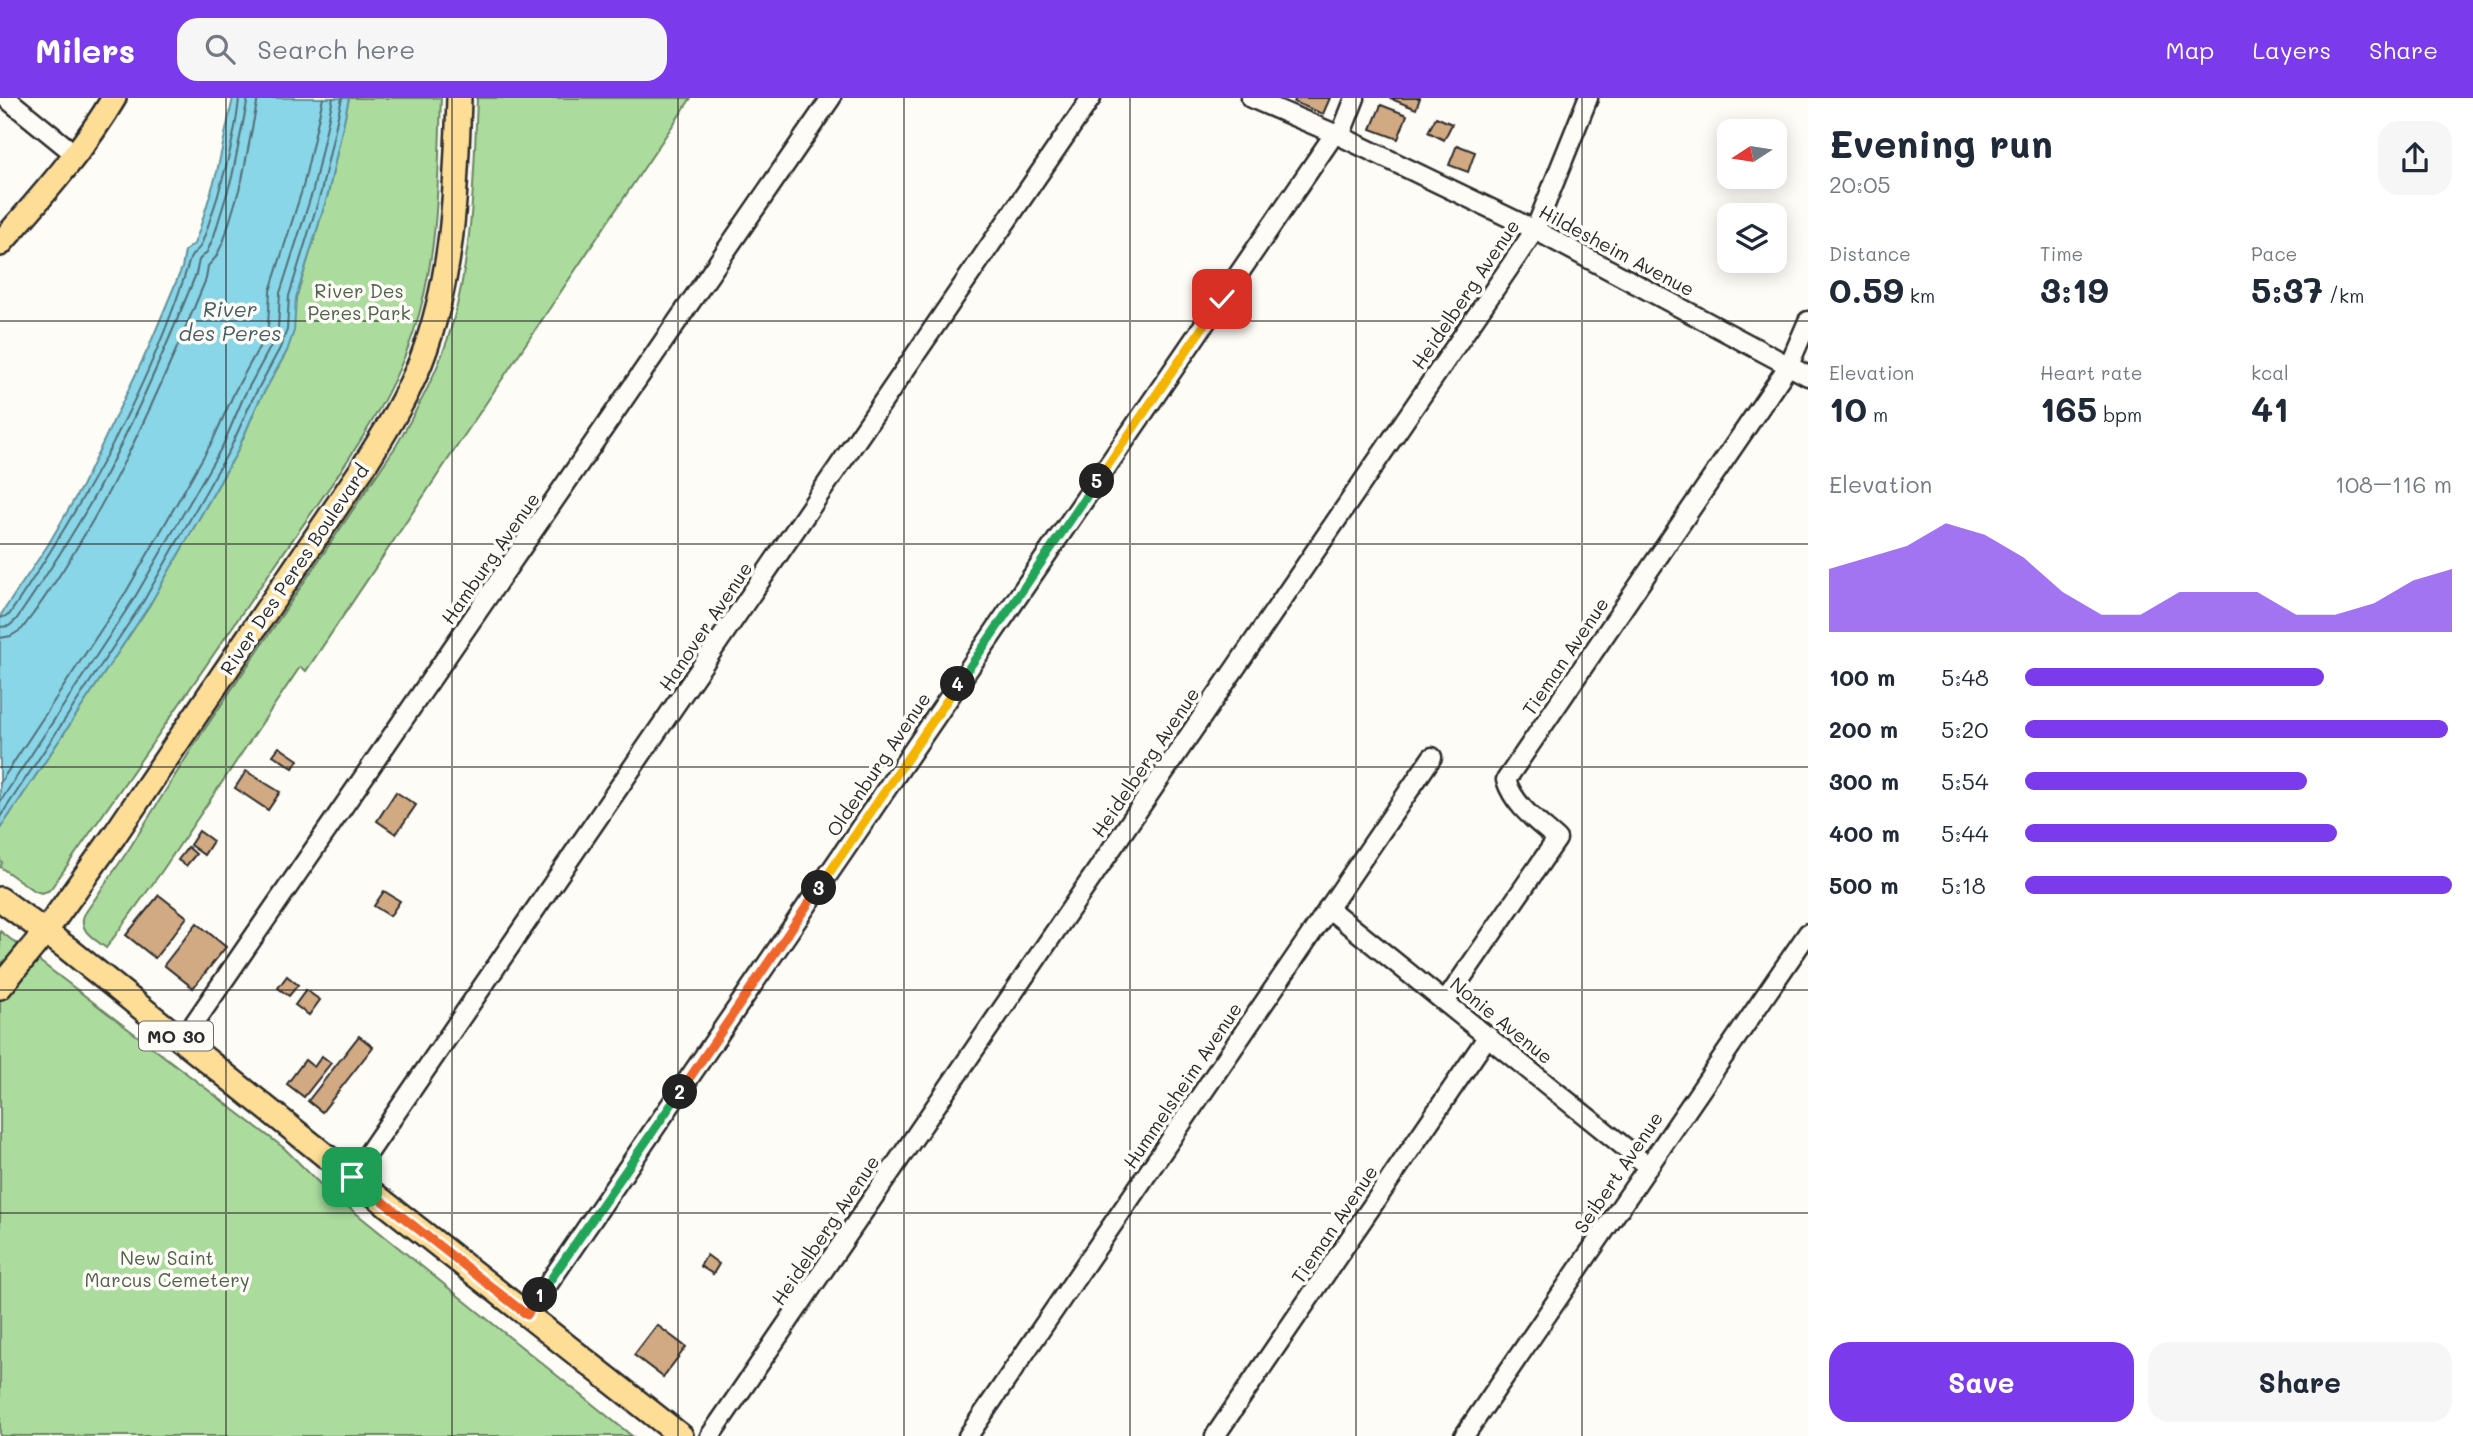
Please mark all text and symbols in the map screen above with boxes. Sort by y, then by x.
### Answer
search box [177,18,667,81]
text: Milers [35,28,135,71]
icon: search [201,30,239,68]
text: Search here [257,32,415,66]
text: Map [2166,34,2214,65]
text: Layers [2252,34,2331,65]
text: Share [2369,34,2438,65]
text: Evening run [1829,118,2053,168]
north arrow [1717,119,1787,189]
map controls [1717,119,1787,273]
button: share [2378,121,2452,195]
text: 20:05 [1829,169,1891,199]
street label: Hildesheim Avenue [1535,198,1699,302]
button: layers [1717,203,1787,273]
street label: Heidelberg Avenue [1405,214,1525,374]
text: Distance [1829,241,1911,266]
text: Time [2040,241,2083,266]
text: Pace [2251,241,2297,266]
text: 0.59 [1829,266,1904,312]
text: 3:19 [2040,266,2109,312]
text: 5:37 [2251,266,2323,312]
pin [1192,269,1252,329]
park label: River Des Peres Park [307,278,411,325]
icon: check [1203,280,1241,318]
text: km [1904,283,1935,308]
text: /km [2323,283,2364,308]
water label: River des Peres [179,295,281,346]
text: Elevation [1829,360,1914,385]
text: Heart rate [2040,360,2143,385]
text: kcal [2251,360,2289,385]
text: 10 [1829,385,1867,431]
text: 165 [2040,385,2097,431]
text: 41 [2251,385,2289,431]
text: m [1867,402,1888,427]
text: bpm [2097,402,2142,427]
street label: River Des Peres Boulevard [214,459,374,679]
pin: 5 [1080,464,1114,498]
text: 5 [1091,468,1102,493]
text: Elevation [1829,469,1932,499]
text: 108–116 m [2335,469,2452,499]
street label: Hamburg Avenue [435,487,545,629]
street label: Hanover Avenue [653,557,757,695]
street label: Tieman Avenue [1516,592,1614,720]
text: 100 m [1829,662,1895,692]
text: 5:48 [1941,662,1989,692]
pin: 4 [940,666,976,702]
text: 4 [951,671,964,696]
street label: Heidelberg Avenue [1085,682,1205,842]
street label: Oldenburg Avenue [820,687,936,841]
text: 200 m [1829,714,1898,744]
text: 5:20 [1941,714,1989,744]
text: 300 m [1829,766,1899,796]
text: 5:54 [1941,766,1988,796]
text: 400 m [1829,818,1900,848]
text: 5:44 [1941,818,1989,848]
pin: 3 [802,870,836,906]
text: 500 m [1829,870,1899,900]
text: 5:18 [1941,870,1986,900]
text: 3 [813,875,824,900]
street label: Nonie Avenue [1445,971,1559,1069]
street label: Hummelsheim Avenue [1117,997,1247,1173]
road number: MO 30 [139,1021,213,1051]
pin: 2 [662,1074,698,1110]
text: 2 [674,1079,685,1104]
street label: Seibert Avenue [1568,1106,1668,1238]
pin [322,1147,382,1207]
street label: Heidelberg Avenue [765,1150,885,1310]
icon: arrive [333,1158,371,1196]
street label: Tieman Avenue [1285,1160,1383,1288]
park label: New Saint Marcus Cemetery [84,1245,250,1292]
pin: 1 [522,1278,558,1312]
text: 1 [535,1282,544,1307]
button: Save [1829,1342,2134,1422]
button: Share [2148,1342,2452,1422]

